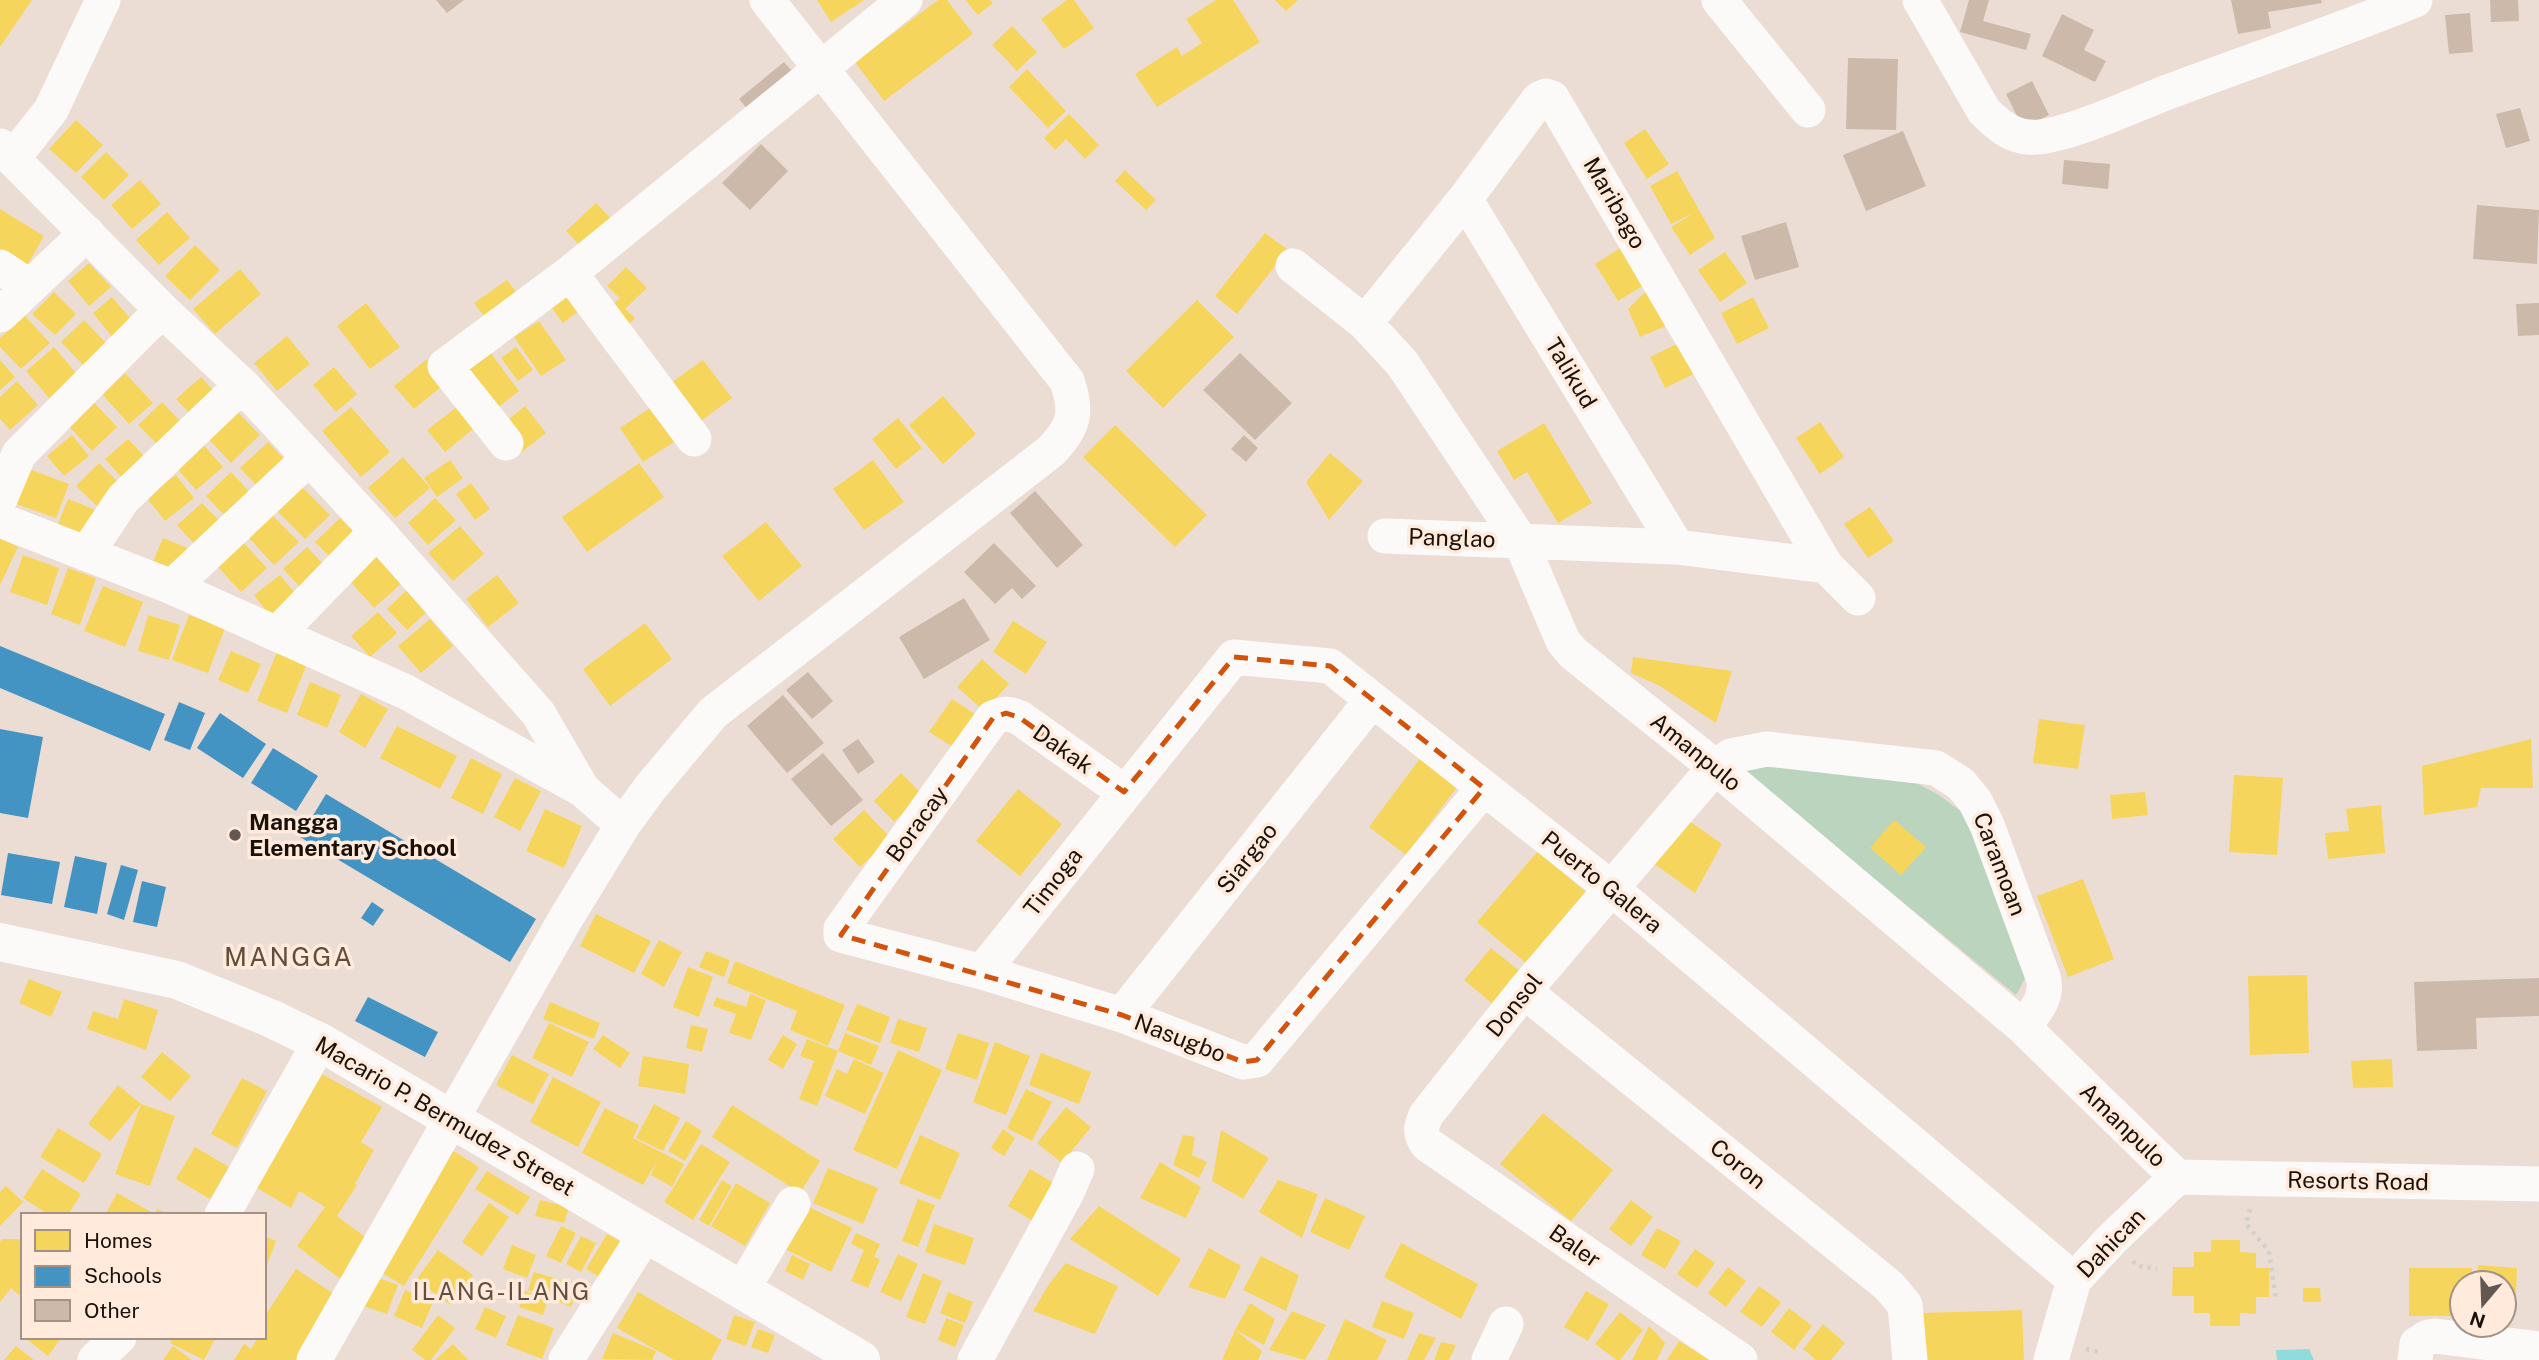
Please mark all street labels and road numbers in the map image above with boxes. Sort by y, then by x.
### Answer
street label: Maribago [1578,152,1652,253]
street label: Talikud [1540,333,1603,413]
street label: Panglao [1408,522,1496,553]
street label: Amanpulo [1646,707,1747,796]
street label: Dakak [1028,718,1098,779]
street label: Boracay [880,781,953,867]
street label: Caramoan [1968,808,2033,919]
street label: Siargao [1211,817,1283,898]
street label: Puerto Galera [1537,825,1668,938]
street label: Timoga [1018,842,1088,921]
street label: Donsol [1480,968,1547,1042]
street label: Nasugbo [1131,1008,1230,1067]
street label: Macario P. Bermudez Street [311,1030,580,1201]
street label: Amanpulo [2075,1077,2172,1172]
street label: Coron [1705,1133,1772,1194]
street label: Resorts Road [2287,1166,2429,1195]
street label: Dahican [2071,1202,2150,1283]
street label: Baler [1544,1218,1606,1273]

